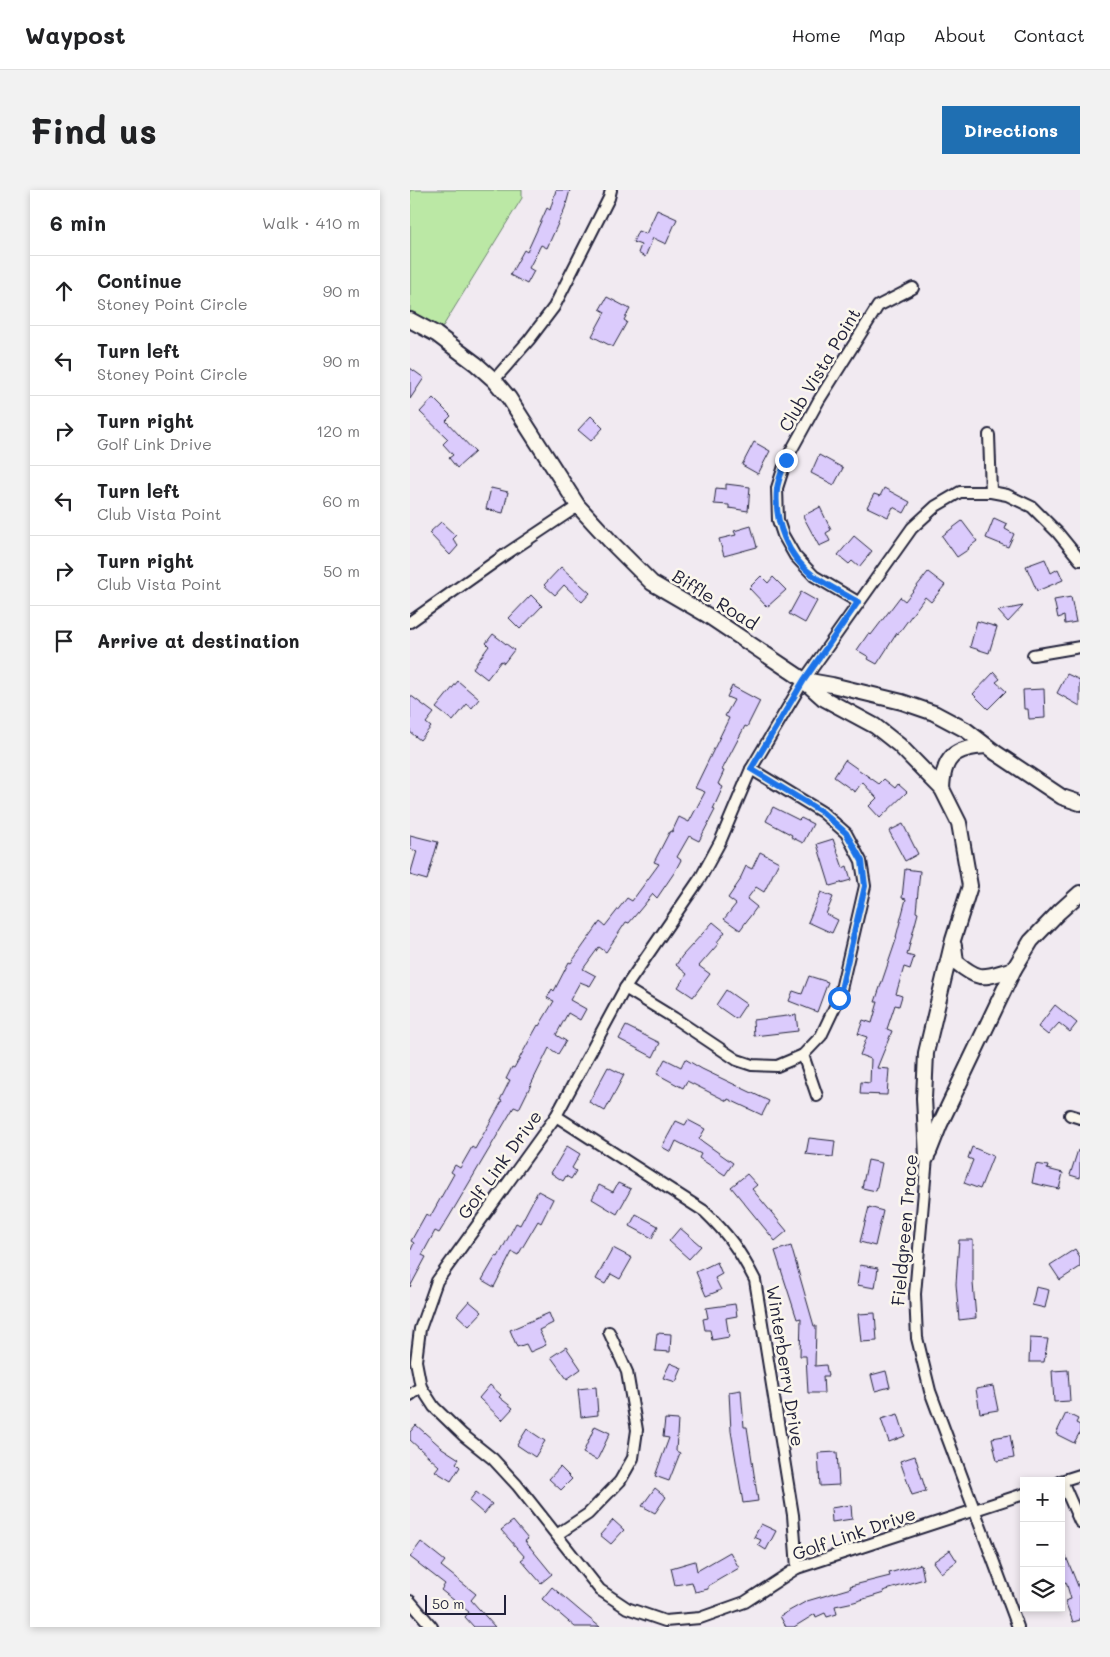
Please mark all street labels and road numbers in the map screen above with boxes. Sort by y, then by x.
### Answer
street label: Club Vista Point [773,303,866,436]
street label: Biffle Road [668,563,763,635]
street label: Golf Link Drive [452,1105,547,1224]
street label: Fieldgreen Trace [885,1153,923,1307]
street label: Winterberry Drive [761,1284,811,1448]
street label: Golf Link Drive [789,1501,919,1565]

